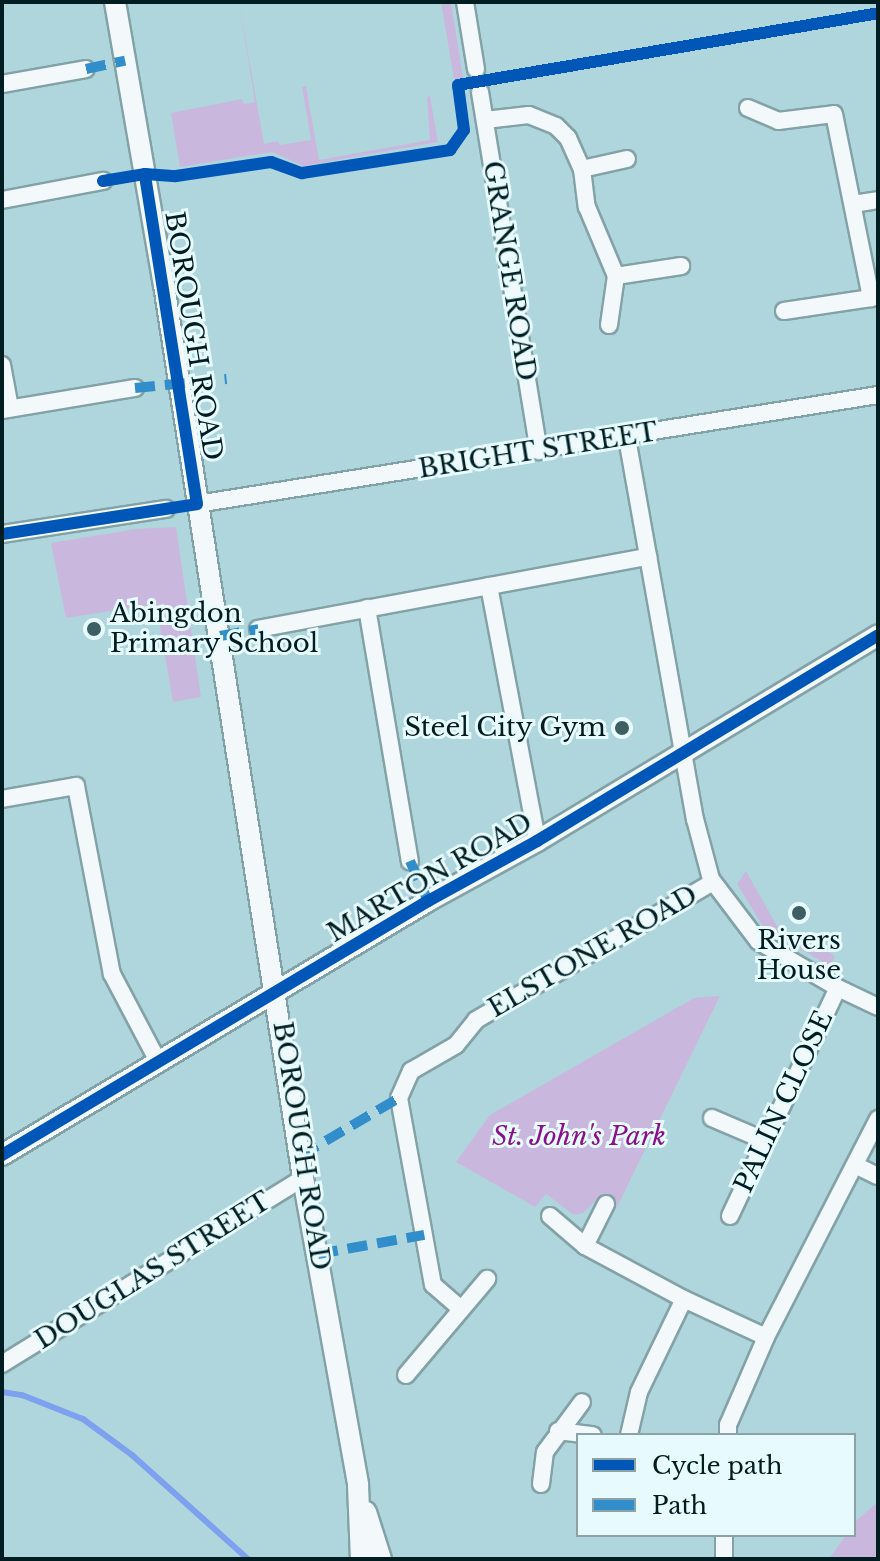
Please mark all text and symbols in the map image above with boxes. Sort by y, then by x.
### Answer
street label: GRANGE ROAD [476,159,542,383]
street label: BOROUGH ROAD [158,209,228,463]
street label: BRIGHT STREET [416,417,660,485]
place label: Abingdon Primary School [110,598,319,660]
marker: Abingdon Primary School [85,620,103,638]
place label: Steel City Gym [403,712,606,744]
marker: Steel City Gym [613,719,631,737]
street label: MARTON ROAD [322,807,538,949]
street label: ELSTONE ROAD [483,880,703,1024]
marker: Rivers House [790,904,808,922]
place label: Rivers House [757,925,841,986]
street label: PALIN CLOSE [728,1006,840,1198]
street label: BOROUGH ROAD [266,1019,336,1273]
park label: St. John's Park [492,1121,666,1153]
street label: DOUGLAS STREET [29,1186,277,1356]
legend [576,1433,856,1537]
text: Cycle path [652,1451,783,1480]
text: Path [652,1491,707,1520]

